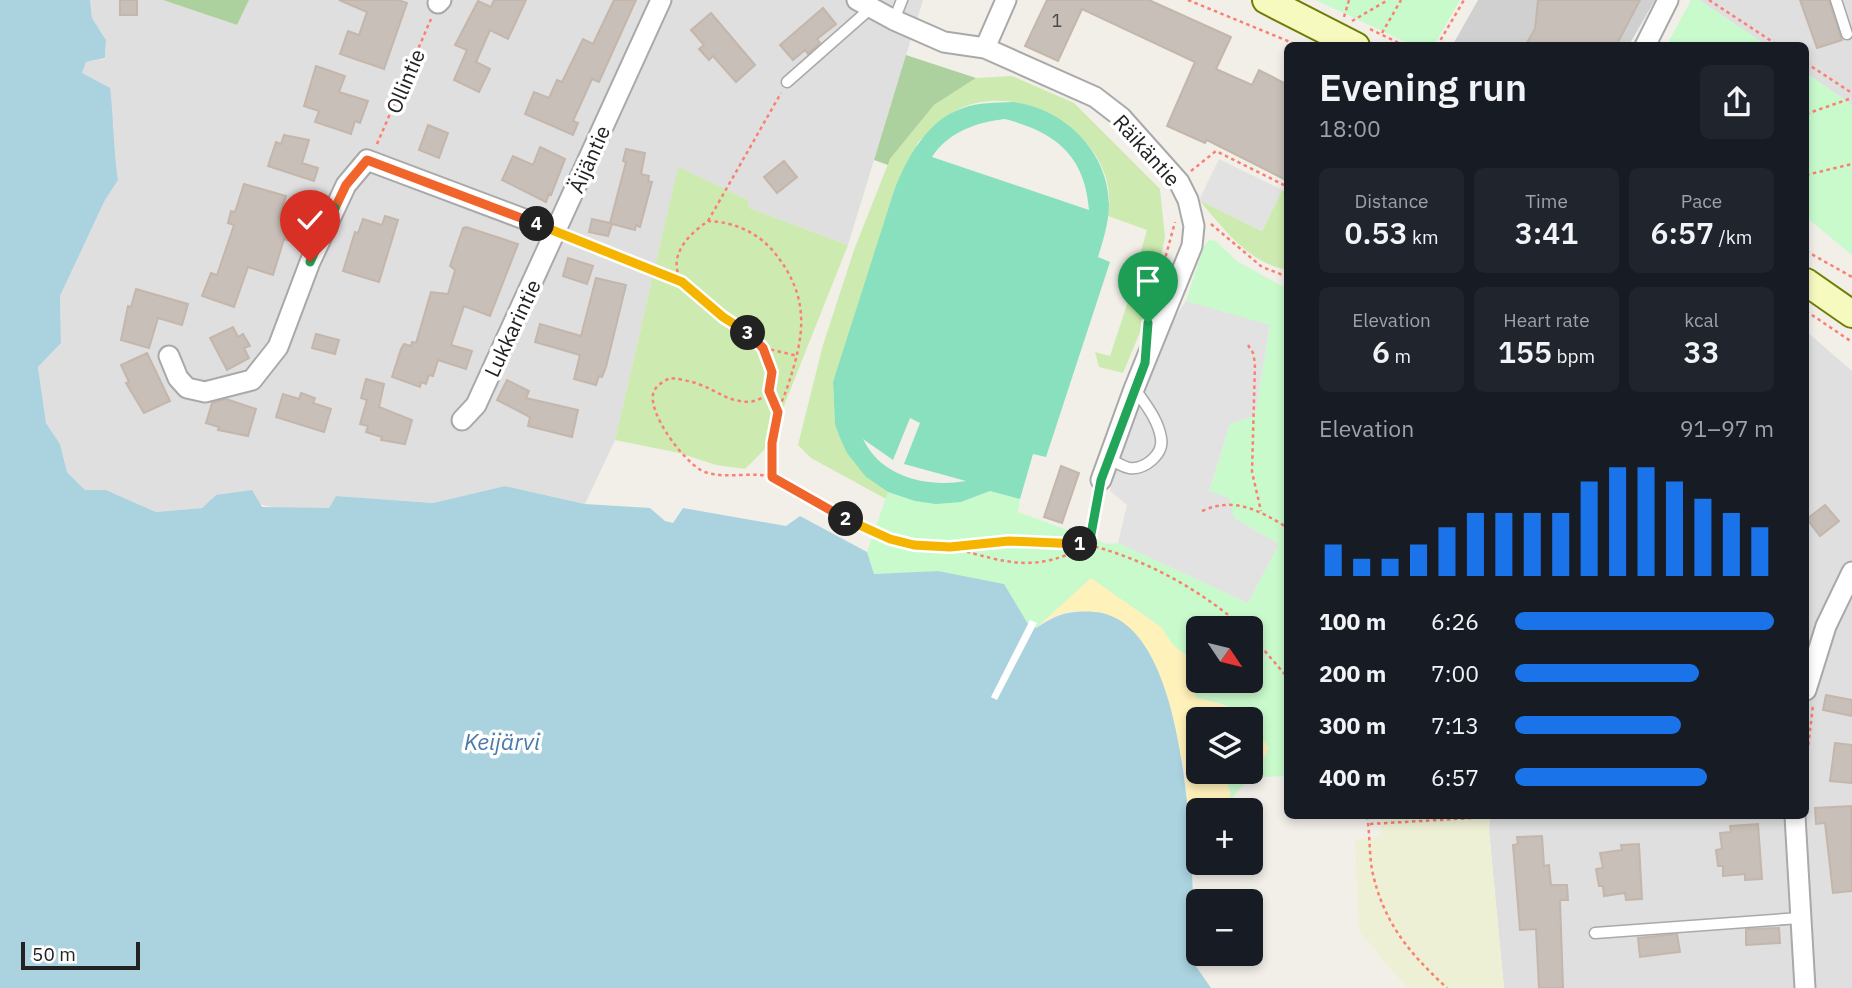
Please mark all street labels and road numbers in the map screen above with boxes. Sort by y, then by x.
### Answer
street label: Ollintie [379,44,431,118]
street label: Räikäntie [1107,108,1187,192]
street label: Äijäntie [562,121,616,197]
street label: Lukkarintie [477,275,547,381]

